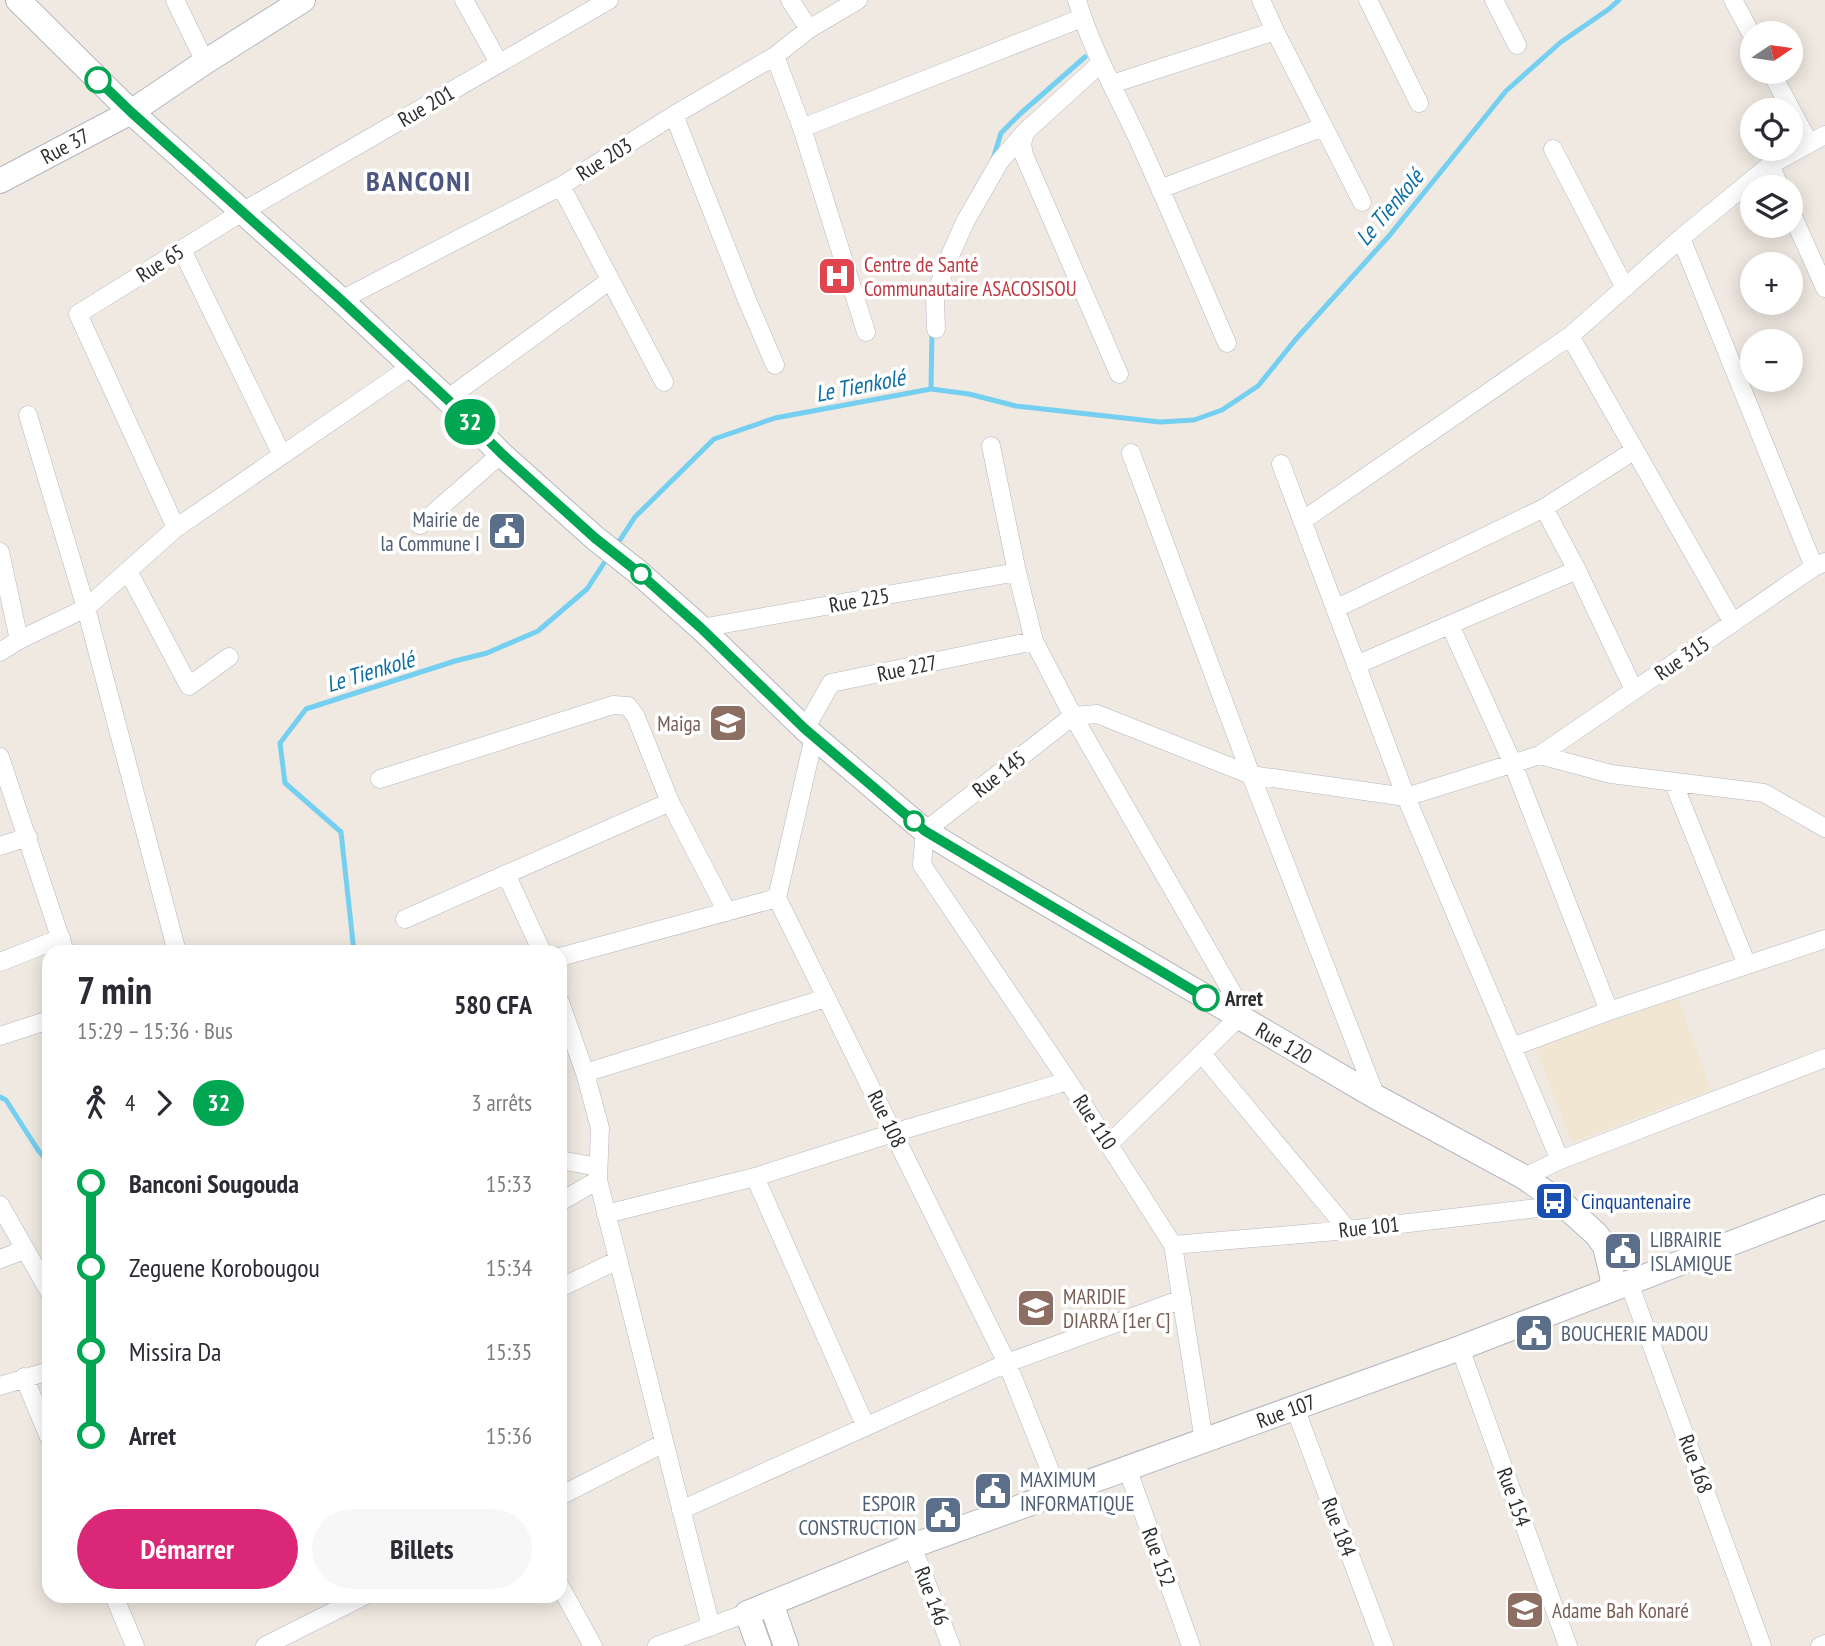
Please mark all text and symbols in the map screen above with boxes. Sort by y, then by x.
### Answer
north arrow [1740,21,1802,84]
map controls [1740,21,1803,392]
unlabelled marker [85,67,111,93]
street label: Rue 201 [393,79,459,133]
button: locate [1740,98,1803,161]
street label: Rue 37 [36,122,94,170]
street label: Rue 203 [571,131,637,187]
water label: Le Tienkolé [1349,161,1431,251]
district label: BANCONI [366,162,472,199]
button: layers [1740,175,1803,238]
street label: Rue 65 [131,238,189,288]
place label: Centre de Santé Communautaire ASACOSISOU [864,251,1077,302]
button: + [1740,252,1803,315]
hospital icon: Centre de Santé Communautaire ASACOSISOU [816,255,858,297]
button: − [1740,329,1803,392]
water label: Le Tienkolé [813,362,910,408]
line badge: 32 [438,399,502,445]
text: 32 [459,406,481,437]
place label: Mairie de la Commune I [380,506,480,557]
public building icon: Mairie de la Commune I [486,510,528,552]
unlabelled marker [631,564,651,584]
street label: Rue 225 [827,581,891,619]
street label: Rue 315 [1649,630,1715,686]
water label: Le Tienkolé [322,643,420,698]
street label: Rue 227 [875,648,939,688]
school or university icon: Maiga [707,702,749,744]
place label: Maiga [657,710,701,737]
street label: Rue 145 [967,745,1031,803]
unlabelled marker [904,811,924,831]
text: 7 min [77,965,152,1014]
marker: Arret [1193,985,1219,1011]
place label: Arret [1224,985,1263,1012]
text: 580 CFA [454,988,532,1021]
text: 15:29 – 15:36 · Bus [77,1016,233,1045]
street label: Rue 120 [1251,1016,1317,1070]
icon: walk [77,1084,115,1122]
icon: forward [145,1084,183,1122]
street label: Rue 108 [862,1086,912,1152]
text: 32 [207,1087,230,1118]
text: 4 [125,1088,135,1117]
text: 3 arrêts [471,1088,532,1117]
street label: Rue 110 [1067,1089,1123,1155]
text: Banconi Sougouda [129,1167,299,1200]
text: 15:33 [486,1169,532,1198]
bus stop icon: Cinquantenaire [1533,1180,1575,1222]
place label: Cinquantenaire [1581,1188,1691,1215]
street label: Rue 101 [1337,1210,1401,1244]
place label: LIBRAIRIE ISLAMIQUE [1650,1226,1732,1277]
public building icon: LIBRAIRIE ISLAMIQUE [1602,1230,1644,1272]
text: Zeguene Korobougou [129,1251,320,1284]
text: 15:34 [486,1253,532,1282]
place label: MARIDIE DIARRA [1er C] [1063,1283,1171,1334]
school or university icon: MARIDIE DIARRA [1er C] [1015,1287,1057,1329]
public building icon: BOUCHERIE MADOU [1513,1312,1555,1354]
place label: BOUCHERIE MADOU [1561,1320,1708,1347]
text: Missira Da [129,1335,222,1368]
text: 15:35 [486,1337,532,1366]
street label: Rue 107 [1253,1388,1319,1434]
text: Arret [129,1419,176,1452]
text: 15:36 [486,1421,532,1450]
street label: Rue 168 [1673,1431,1719,1497]
street label: Rue 154 [1491,1464,1537,1531]
place label: MAXIMUM INFORMATIQUE [1020,1466,1134,1517]
public building icon: MAXIMUM INFORMATIQUE [972,1470,1014,1512]
place label: ESPOIR CONSTRUCTION [798,1490,916,1541]
public building icon: ESPOIR CONSTRUCTION [922,1494,964,1536]
street label: Rue 184 [1316,1494,1363,1561]
button: Démarrer [77,1509,298,1589]
button: Billets [312,1509,532,1589]
street label: Rue 152 [1136,1524,1182,1590]
street label: Rue 146 [909,1563,955,1629]
school or university icon: Adame Bah Konaré [1504,1589,1546,1631]
place label: Adame Bah Konaré [1552,1597,1689,1624]

